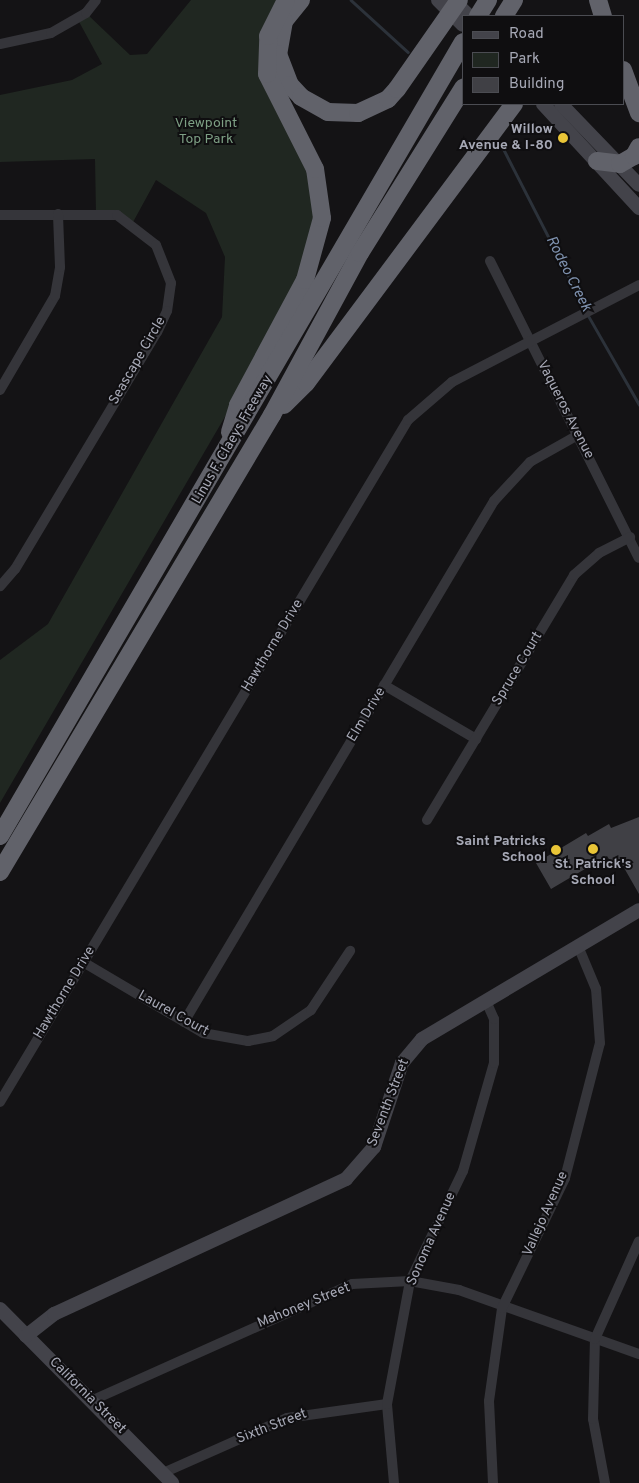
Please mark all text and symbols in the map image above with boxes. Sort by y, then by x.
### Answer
legend [462,15,624,105]
text: Road [509,25,544,44]
text: Park [509,50,540,69]
text: Building [509,75,564,94]
park label: Viewpoint Top Park [175,116,237,148]
place label: Willow Avenue & I-80 [459,122,553,154]
marker: Willow Avenue & I-80 [557,132,569,144]
water label: Rodeo Creek [541,233,595,315]
street label: Seascape Circle [106,314,170,408]
street label: Vaqueros Avenue [533,358,597,462]
street label: Linus F. Claeys Freeway [189,372,277,508]
street label: Hawthorne Drive [239,597,307,695]
street label: Spruce Court [489,629,547,709]
street label: Elm Drive [344,685,390,745]
place label: Saint Patricks School [456,834,546,866]
marker: St. Patrick's School [587,843,599,855]
marker: Saint Patricks School [550,844,562,856]
place label: St. Patrick's School [554,857,632,890]
street label: Hawthorne Drive [31,944,99,1042]
street label: Laurel Court [135,988,211,1040]
street label: Seventh Street [365,1057,413,1149]
street label: Vallejo Avenue [520,1169,572,1259]
street label: Sonoma Avenue [404,1189,460,1289]
street label: Mahoney Street [255,1280,353,1332]
street label: California Street [45,1354,129,1438]
street label: Sixth Street [235,1406,309,1448]

